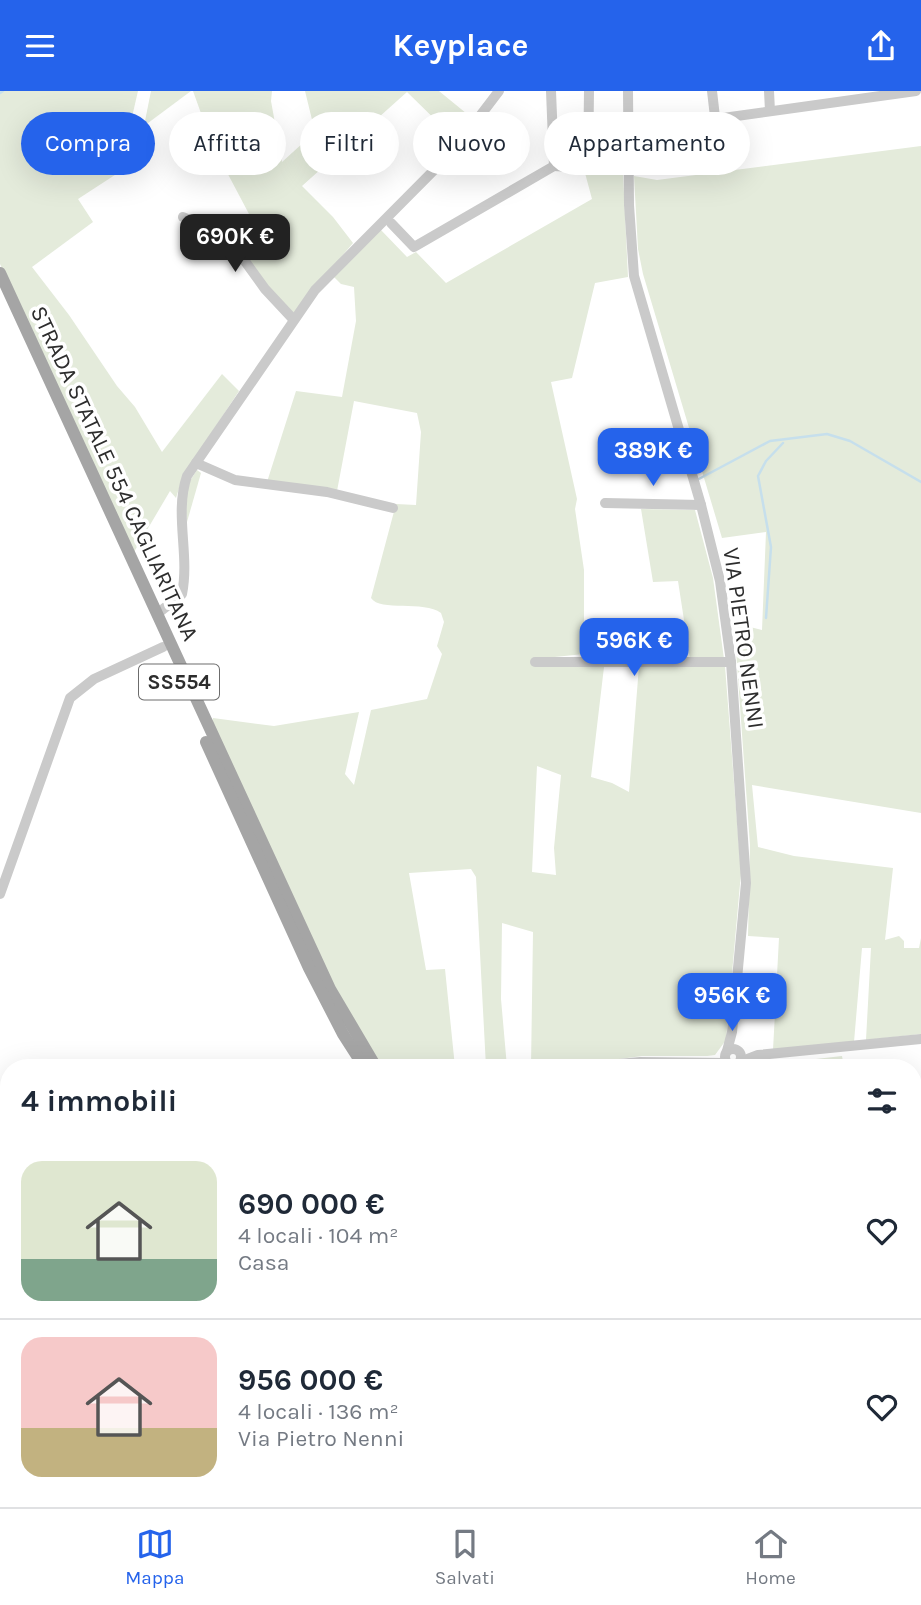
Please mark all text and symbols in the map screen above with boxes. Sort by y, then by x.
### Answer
icon: menu [21,27,59,65]
text: Keyplace [393,27,528,64]
icon: share [862,27,900,65]
chip: Compra [21,112,155,175]
chip: Affitta [169,112,286,175]
chip: Filtri [300,112,399,175]
chip: Nuovo [413,112,530,175]
chip: Appartamento [544,112,750,175]
pin: 690K € [178,215,292,274]
text: 690K € [196,223,274,250]
street label: STRADA STATALE 554 CAGLIARITANA [25,302,204,645]
pin: 389K € [596,429,710,488]
text: 389K € [614,437,692,464]
street label: VIA PIETRO NENNI [717,546,770,730]
pin: 596K € [577,619,691,678]
text: 596K € [596,627,672,654]
road number: SS554 [139,665,219,699]
pin: 956K € [675,974,789,1033]
text: 956K € [694,982,770,1009]
icon: filters [863,1082,901,1120]
text: 4 immobili [21,1083,177,1119]
text: 690 000 € [238,1186,385,1222]
icon: home [77,1189,161,1273]
icon: heart [863,1212,901,1250]
text: 4 locali · 104 m² [238,1222,398,1249]
text: Casa [238,1249,290,1276]
text: 956 000 € [238,1362,383,1398]
icon: home [77,1365,161,1449]
icon: heart [863,1388,901,1426]
text: 4 locali · 136 m² [238,1398,399,1425]
text: Via Pietro Nenni [238,1425,404,1452]
tab: Mappa [125,1525,184,1589]
tab: Salvati [435,1525,495,1589]
tab: Home [745,1525,796,1589]

